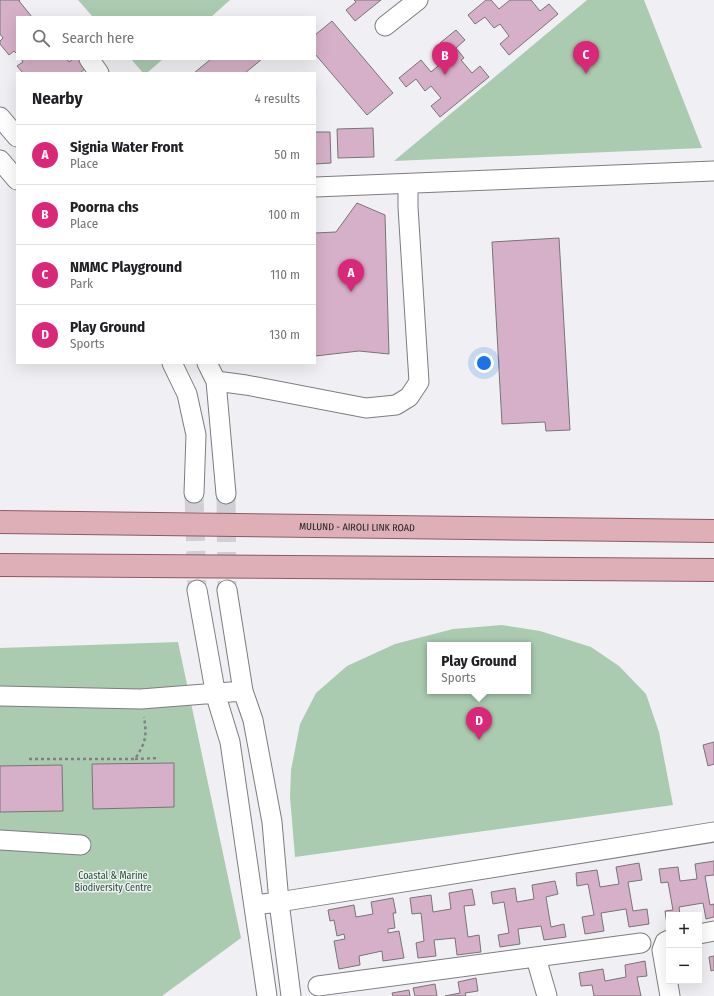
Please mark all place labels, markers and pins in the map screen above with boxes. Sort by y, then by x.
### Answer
pin: C [573,41,599,74]
pin: B [432,42,458,75]
pin: A [338,259,364,292]
pin: D [466,707,492,740]

